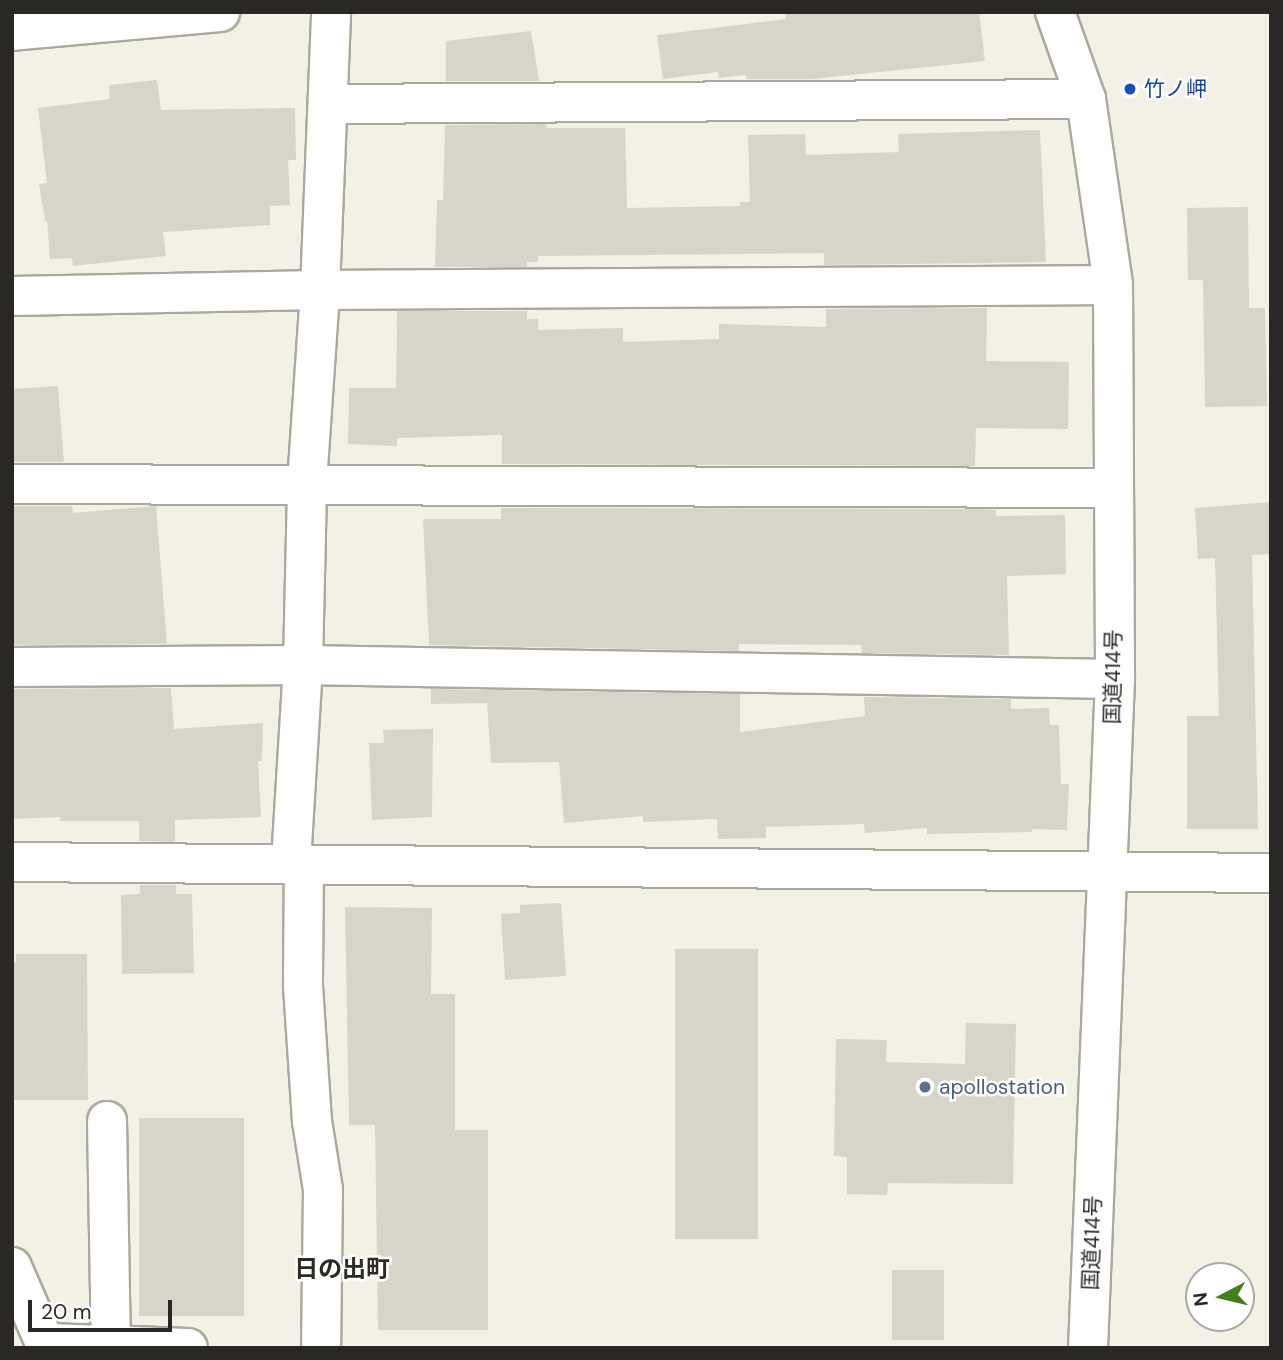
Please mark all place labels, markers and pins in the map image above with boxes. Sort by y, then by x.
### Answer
place label: 竹ノ岬 [1144,76,1207,102]
marker: 竹ノ岬 [1122,81,1138,97]
place label: apollostation [939,1074,1065,1100]
marker: apollostation [917,1079,933,1095]

